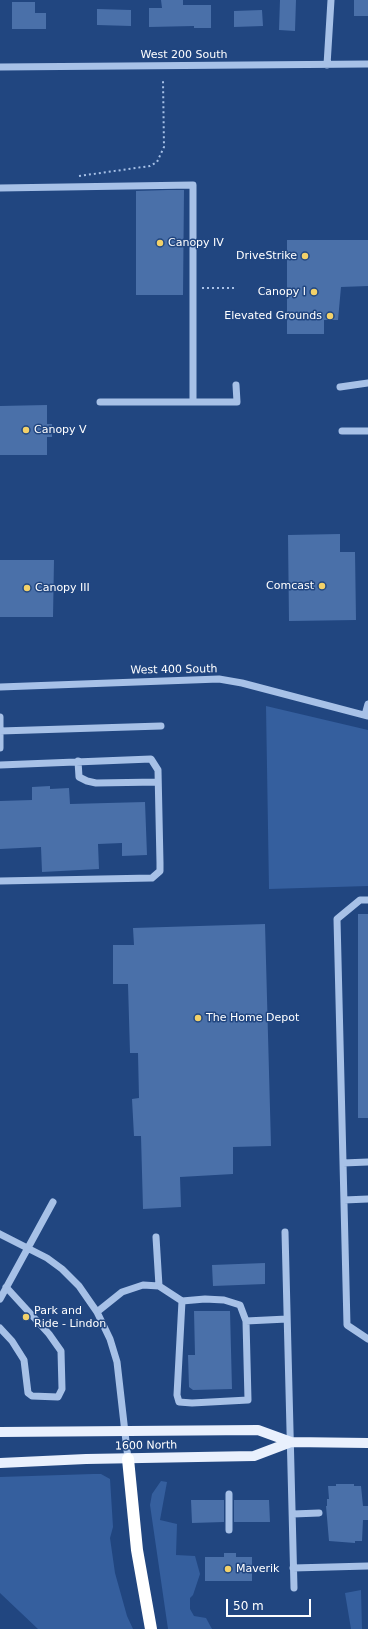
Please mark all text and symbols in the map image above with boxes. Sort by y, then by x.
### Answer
street label: West 200 South [140,48,228,62]
place label: Canopy IV [168,236,224,250]
marker: Canopy IV [155,238,165,248]
place label: DriveStrike [236,249,297,263]
marker: DriveStrike [300,251,310,261]
place label: Canopy I [258,285,306,299]
marker: Canopy I [309,287,319,297]
place label: Elevated Grounds [224,309,322,323]
marker: Elevated Grounds [325,311,335,321]
place label: Canopy V [34,423,87,437]
marker: Canopy V [21,425,31,435]
place label: Comcast [266,579,314,593]
place label: Canopy III [35,581,90,595]
marker: Comcast [317,581,327,591]
marker: Canopy III [22,583,32,593]
street label: West 400 South [130,663,218,677]
place label: The Home Depot [206,1011,299,1025]
marker: The Home Depot [193,1013,203,1023]
place label: Park and Ride - Lindon [34,1304,106,1330]
marker: Park and Ride - Lindon [21,1312,31,1322]
street label: 1600 North [115,1439,177,1453]
place label: Maverik [236,1562,279,1576]
marker: Maverik [223,1564,233,1574]
scale bar [228,1591,313,1617]
text: 50 m [233,1599,264,1613]

